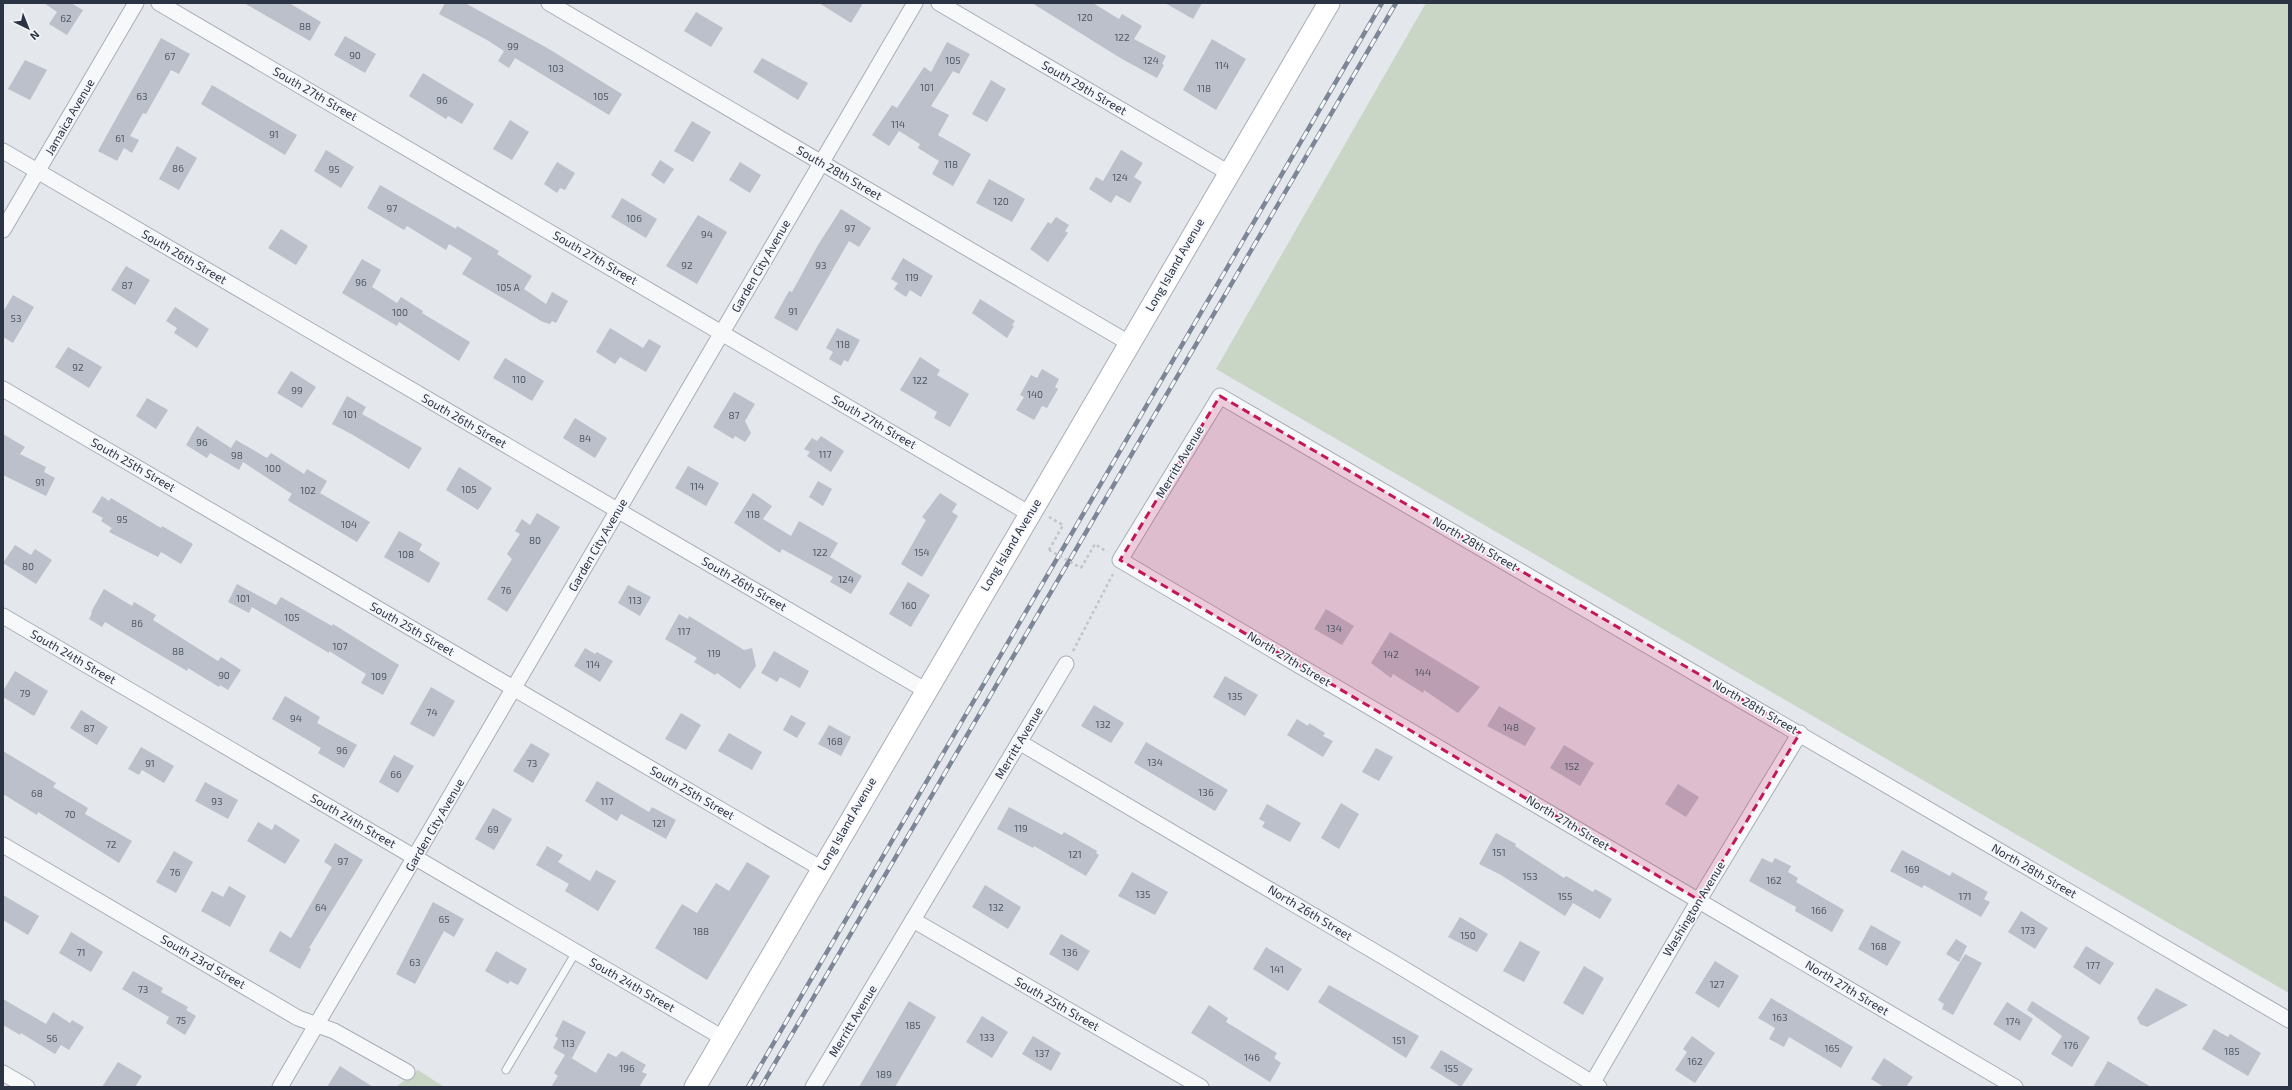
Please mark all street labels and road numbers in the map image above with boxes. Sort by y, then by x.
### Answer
street label: South 29th Street [1040,57,1130,117]
street label: South 27th Street [271,63,361,123]
street label: Jamaica Avenue [42,76,97,157]
street label: South 28th Street [794,142,885,202]
street label: Long Island Avenue [1142,215,1206,314]
street label: Garden City Avenue [728,217,792,314]
street label: South 26th Street [140,226,230,286]
street label: South 27th Street [551,227,641,287]
street label: South 26th Street [420,390,510,450]
street label: South 27th Street [830,391,920,451]
street label: Merritt Avenue [1152,423,1206,500]
street label: South 25th Street [89,434,179,494]
street label: Garden City Avenue [565,496,629,593]
street label: Long Island Avenue [977,496,1043,593]
street label: North 28th Street [1430,513,1521,573]
street label: South 26th Street [700,553,790,613]
street label: South 25th Street [368,598,458,658]
street label: South 24th Street [28,626,119,686]
street label: North 27th Street [1245,628,1334,689]
street label: North 28th Street [1710,676,1801,736]
street label: Merritt Avenue [991,704,1045,781]
street label: South 25th Street [648,762,738,822]
street label: Long Island Avenue [814,774,878,873]
street label: Garden City Avenue [402,776,466,873]
street label: South 24th Street [308,790,399,850]
street label: North 27th Street [1524,792,1613,853]
street label: North 28th Street [1989,840,2080,900]
street label: Washington Avenue [1659,858,1727,959]
street label: North 26th Street [1266,882,1355,943]
street label: South 23rd Street [159,931,249,991]
street label: South 24th Street [587,954,678,1014]
street label: North 27th Street [1803,957,1892,1018]
street label: South 25th Street [1013,973,1103,1033]
street label: Merritt Avenue [825,982,879,1059]

